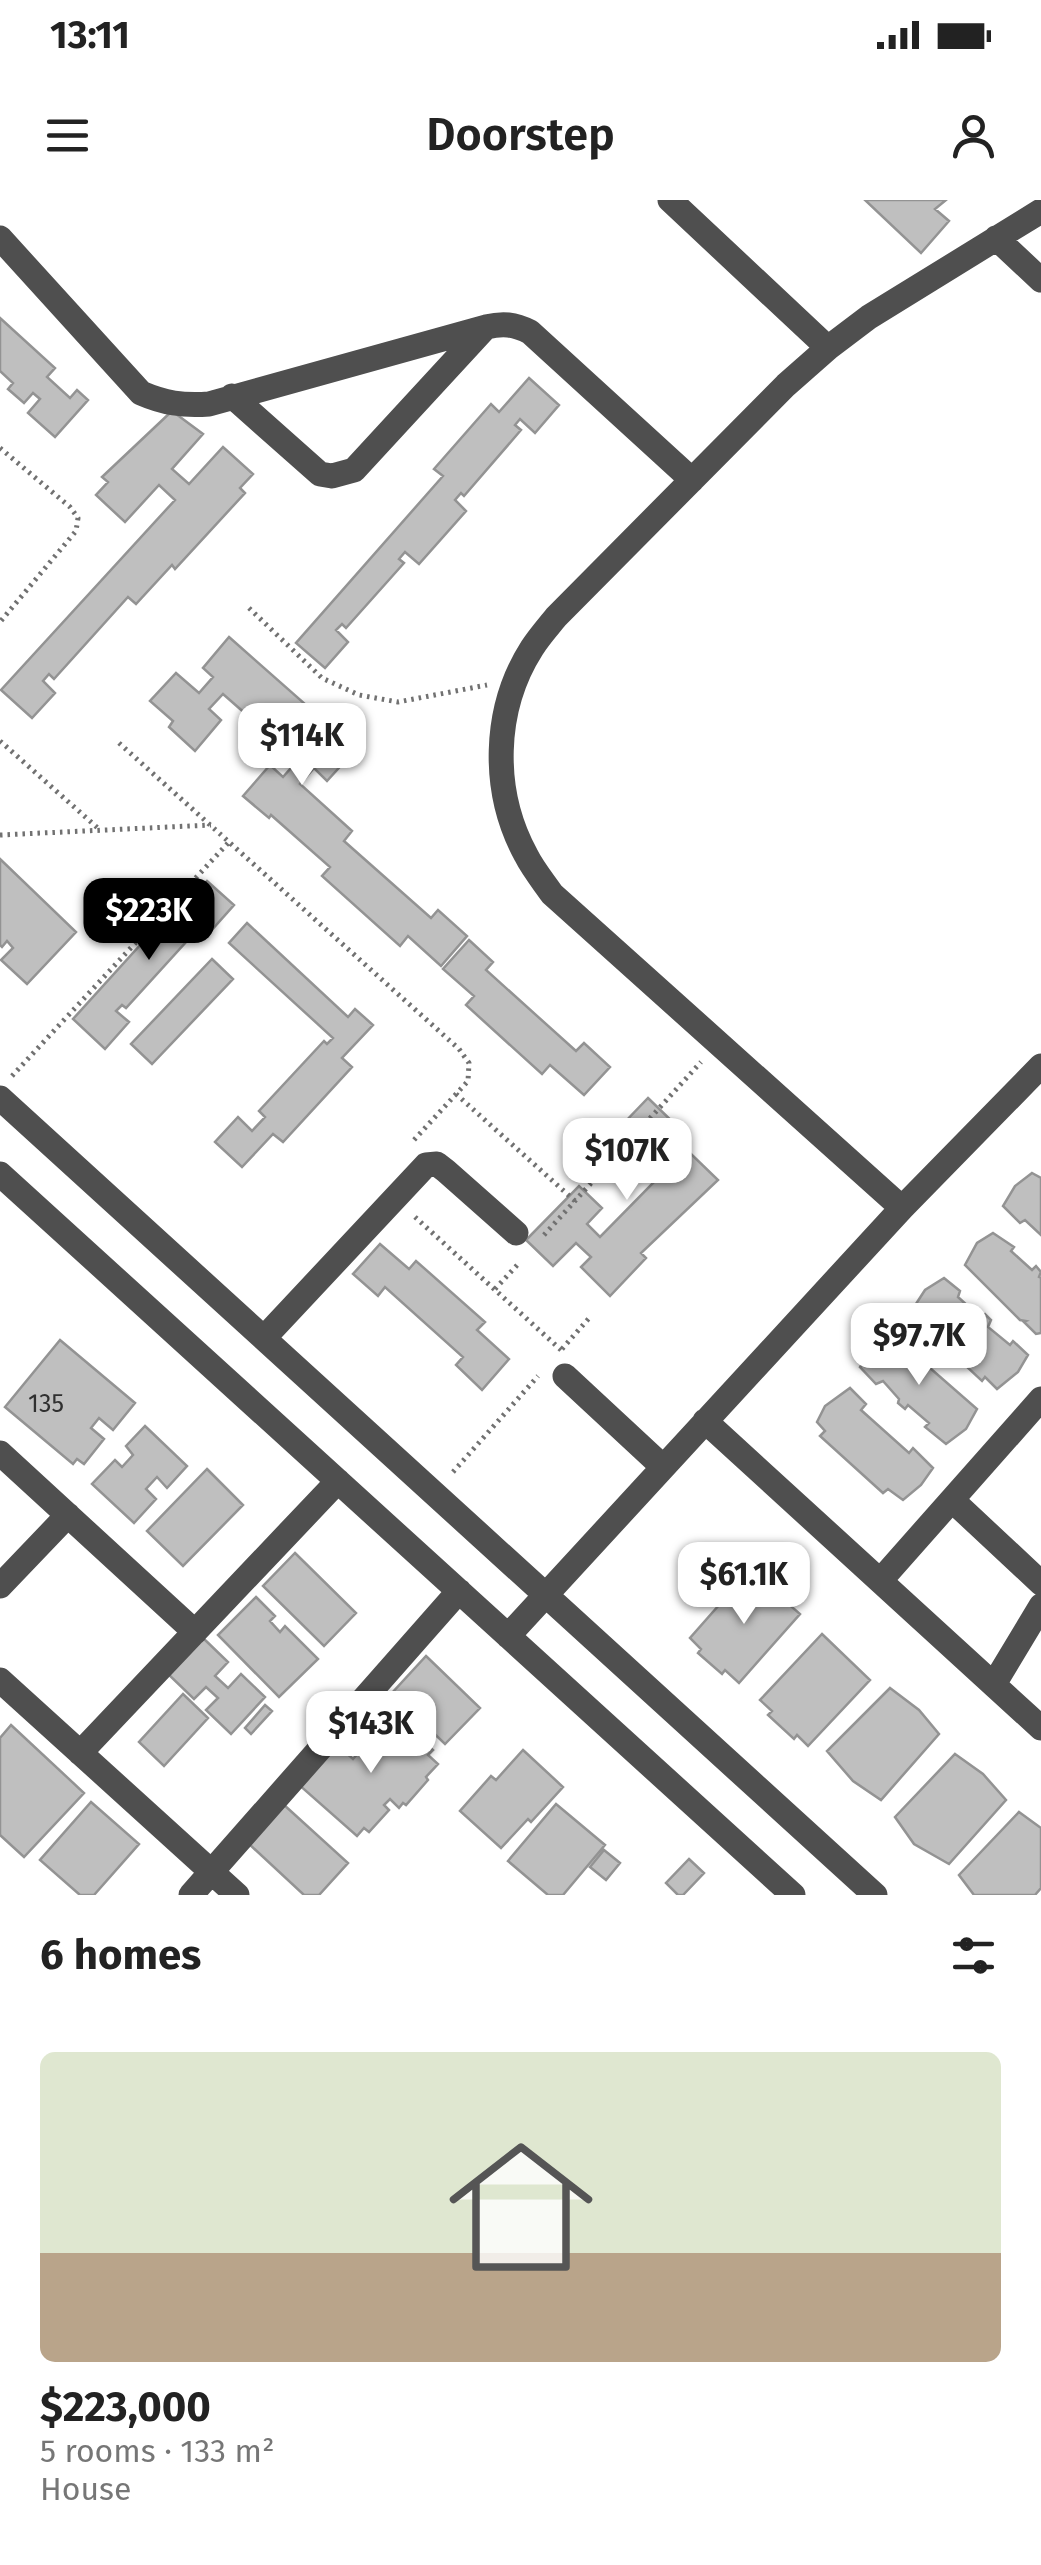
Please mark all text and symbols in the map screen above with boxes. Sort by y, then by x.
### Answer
text: 13:11 [50,12,130,58]
icon: menu [40,108,95,163]
text: Doorstep [426,108,615,162]
icon: person [946,108,1001,163]
pin: $114K [232,703,372,788]
text: $114K [260,716,344,754]
pin: $223K [79,878,219,963]
text: $223K [105,891,193,929]
pin: $107K [557,1118,697,1203]
text: $107K [585,1131,669,1169]
pin: $97.7K [838,1303,1000,1388]
text: $97.7K [873,1316,965,1354]
house number: 135 [28,1389,64,1419]
pin: $61.1K [663,1542,825,1627]
text: $61.1K [700,1555,788,1593]
pin: $143K [301,1691,441,1776]
text: $143K [328,1704,414,1742]
icon: filters [946,1928,1001,1983]
text: 6 homes [40,1930,201,1980]
icon: home [431,2117,611,2297]
text: $223,000 [40,2382,211,2432]
text: 5 rooms · 133 m² [40,2432,275,2470]
text: House [40,2470,131,2508]

